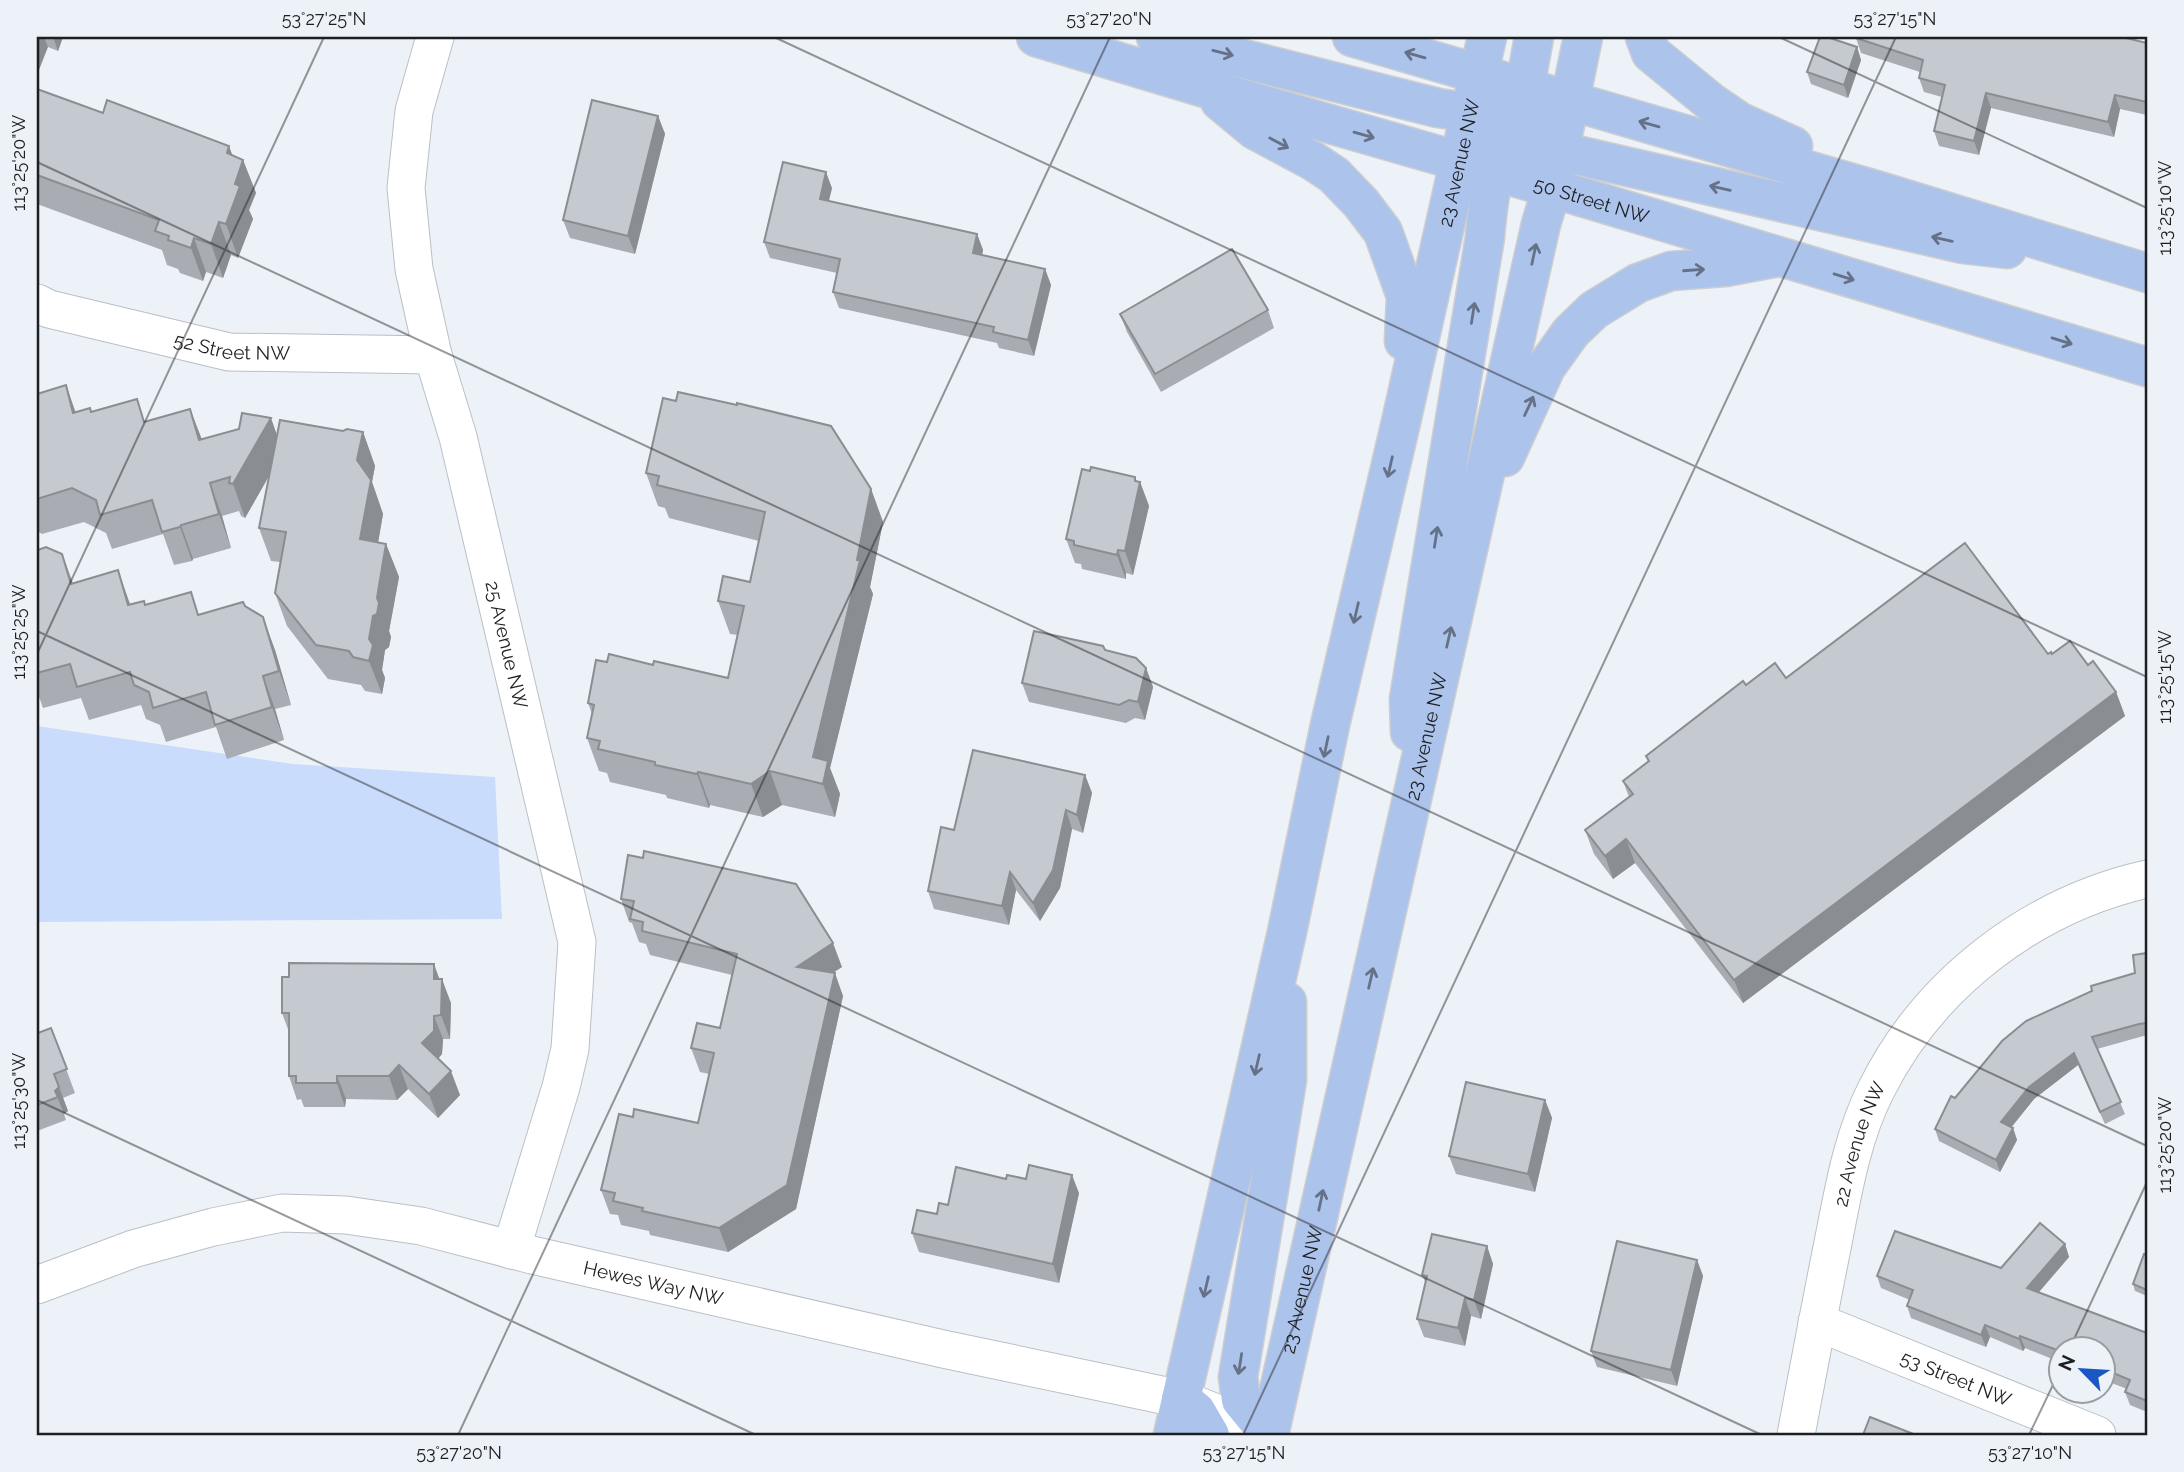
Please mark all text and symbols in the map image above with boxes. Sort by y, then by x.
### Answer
text: 53°27'25"N [282,8,366,29]
text: 53°27'20"N [1066,8,1152,29]
text: 53°27'15"N [1854,8,1936,29]
one-way arrow [1211,47,1234,60]
one-way arrow [1404,48,1426,61]
street label: 23 Avenue NW [1434,97,1484,229]
text: 113°25'20"W [8,115,29,211]
one-way arrow [1638,117,1660,130]
one-way arrow [1353,129,1375,142]
one-way arrow [1268,137,1289,150]
text: 113°25'10"W [2154,160,2175,255]
street label: 50 Street NW [1532,172,1652,228]
one-way arrow [1710,181,1732,194]
one-way arrow [1931,232,1954,246]
one-way arrow [1528,243,1542,266]
one-way arrow [1683,263,1706,276]
one-way arrow [1833,271,1855,284]
one-way arrow [1467,302,1480,325]
street label: 52 Street NW [172,328,290,364]
one-way arrow [2051,336,2073,349]
one-way arrow [1523,396,1536,417]
one-way arrow [1383,455,1397,478]
one-way arrow [1430,527,1443,549]
street label: 25 Avenue NW [481,579,533,711]
text: 113°25'25"W [8,584,29,680]
one-way arrow [1349,601,1362,624]
one-way arrow [1443,626,1457,649]
text: 113°25'15"W [2154,630,2175,724]
street label: 23 Avenue NW [1401,670,1451,802]
one-way arrow [1318,735,1332,758]
one-way arrow [1365,967,1379,990]
text: 113°25'30"W [8,1053,29,1149]
one-way arrow [1250,1053,1263,1076]
street label: 22 Avenue NW [1829,1078,1890,1209]
text: 113°25'20"W [2154,1097,2175,1193]
one-way arrow [1314,1189,1328,1212]
street label: 23 Avenue NW [1277,1223,1327,1356]
street label: Hewes Way NW [581,1256,725,1309]
one-way arrow [1199,1275,1212,1298]
north arrow [2048,1336,2118,1406]
street label: 53 Street NW [1897,1346,2015,1410]
one-way arrow [1233,1352,1246,1375]
text: N [2054,1352,2080,1374]
text: 53°27'20"N [416,1442,502,1463]
text: 53°27'15"N [1203,1442,1285,1463]
text: 53°27'10"N [1988,1442,2072,1463]

